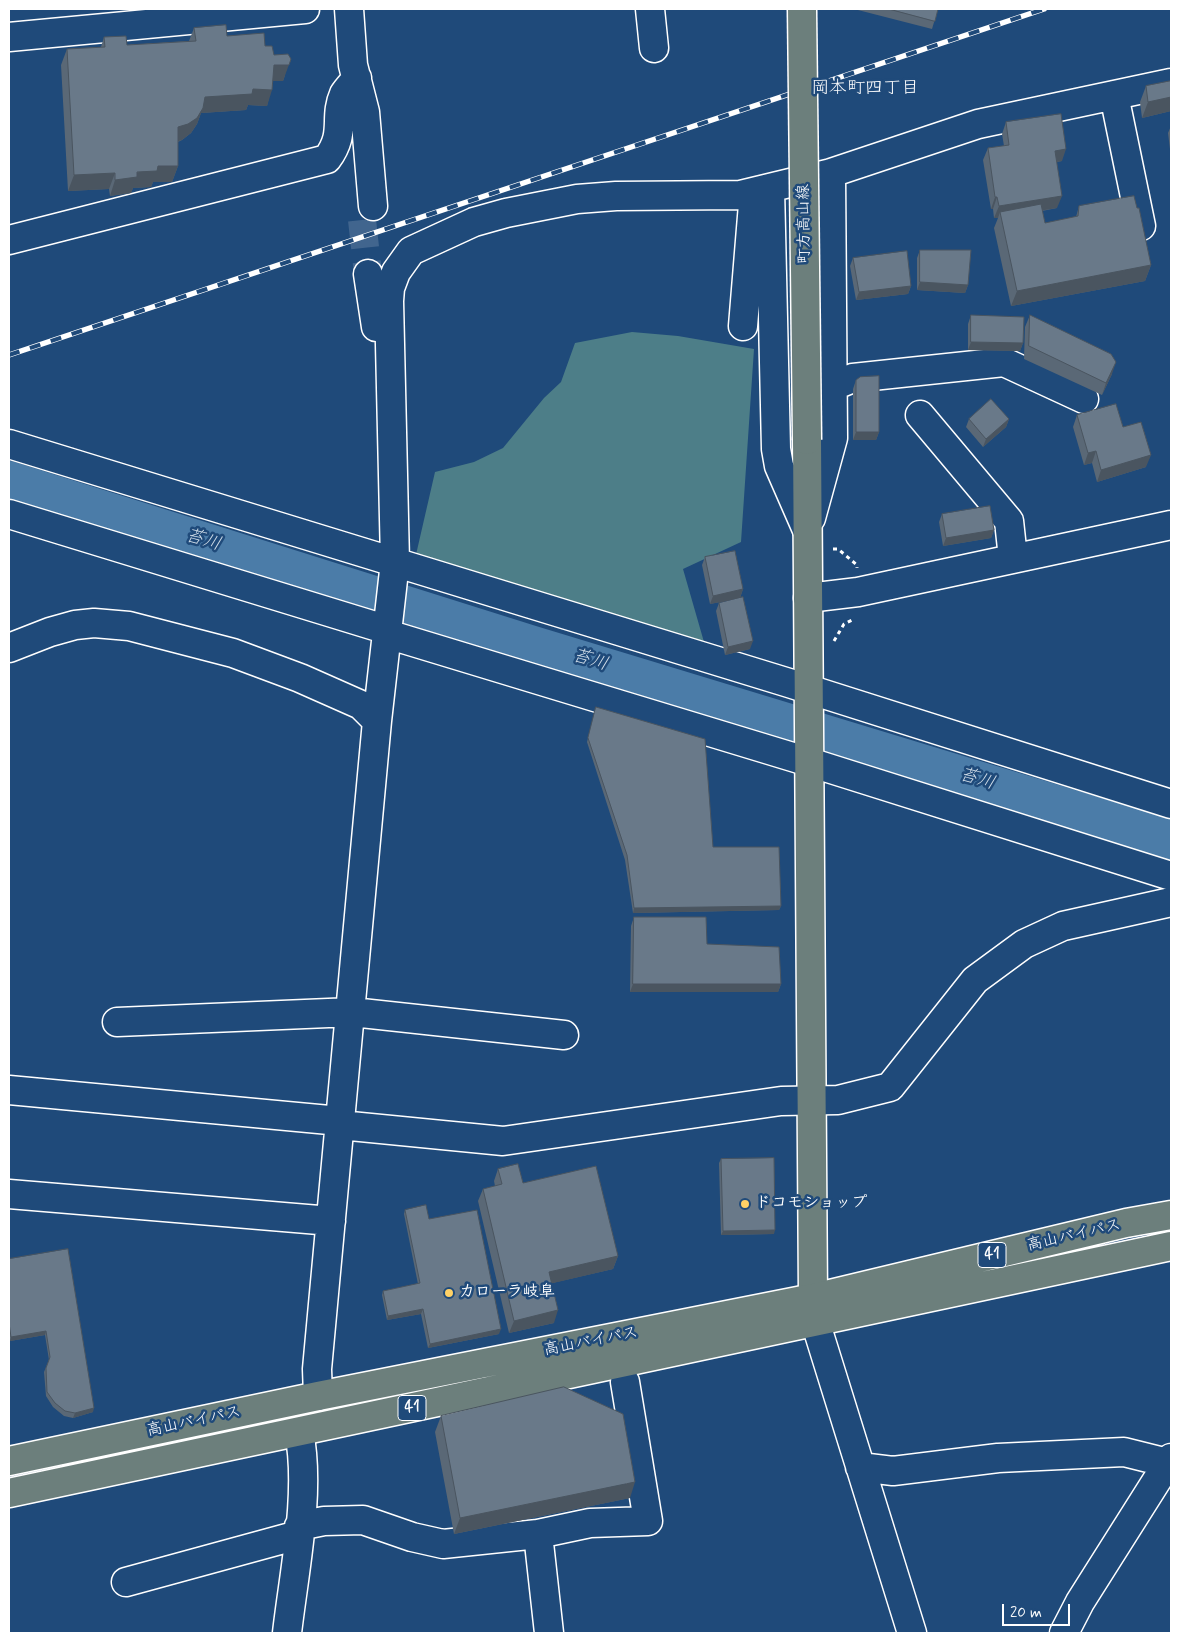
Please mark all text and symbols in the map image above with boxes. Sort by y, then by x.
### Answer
district label: 岡本町四丁目 [811,78,919,100]
street label: 町方高山線 [795,184,815,264]
water label: 苔川 [183,525,223,557]
water label: 苔川 [570,645,610,677]
water label: 苔川 [957,764,997,796]
place label: ドコモショップ [755,1194,867,1214]
marker: ドコモショップ [739,1198,751,1210]
street label: 高山バイパス [1025,1216,1123,1256]
road number: 41 [978,1242,1006,1268]
place label: カローラ岐阜 [459,1283,555,1303]
marker: カローラ岐阜 [443,1287,455,1299]
street label: 高山バイパス [542,1323,640,1361]
road number: 41 [398,1396,426,1420]
street label: 高山バイパス [145,1403,243,1441]
scale bar [1005,1594,1072,1626]
text: 20 m [1010,1603,1042,1623]

